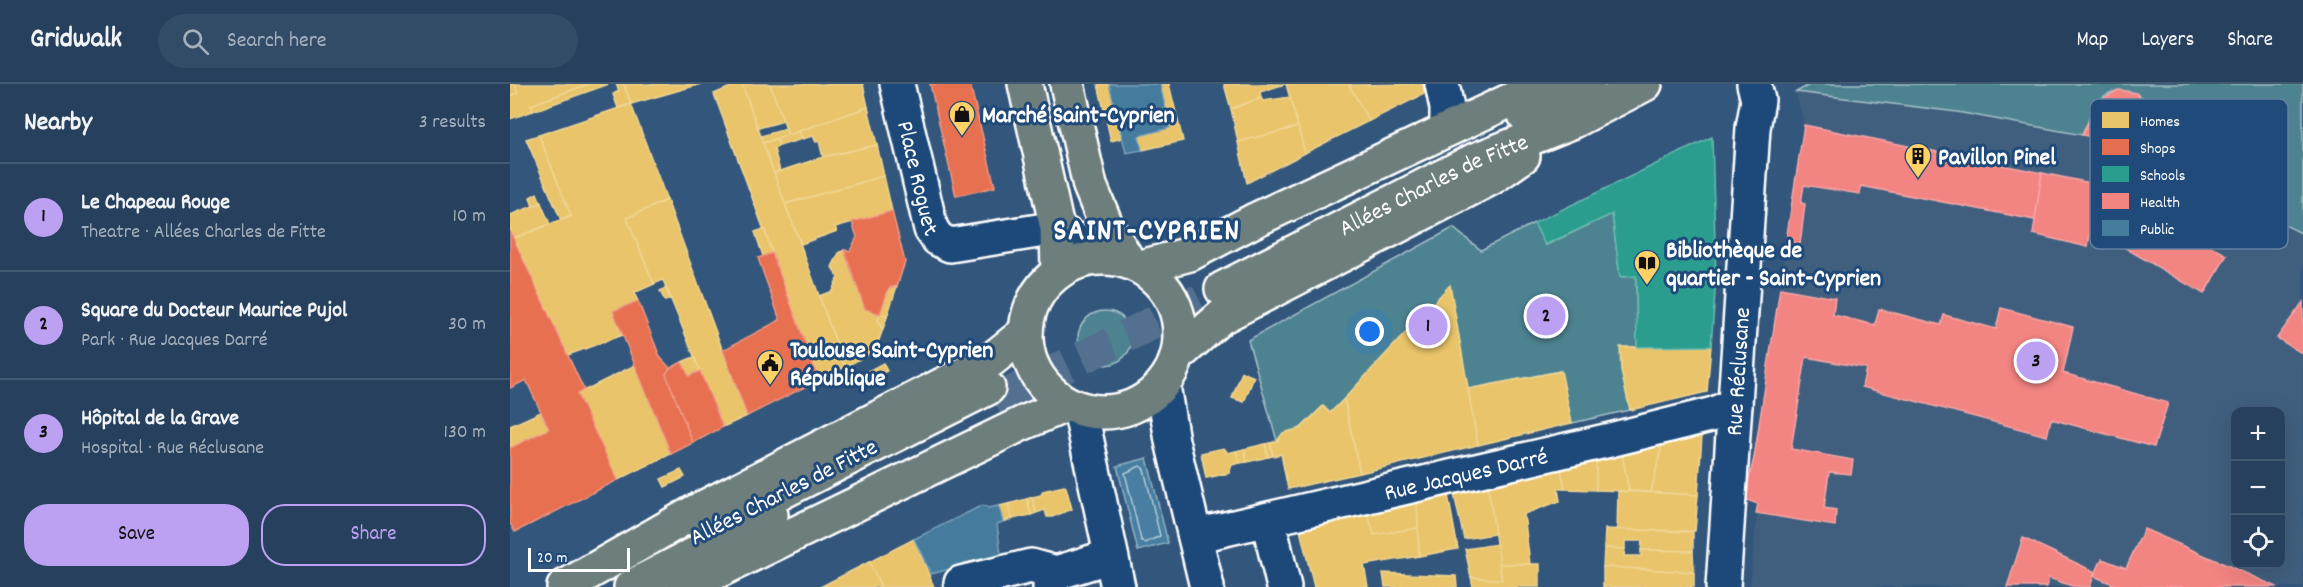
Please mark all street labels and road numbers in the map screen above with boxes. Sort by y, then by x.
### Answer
street label: Place Roguet [886,118,946,245]
street label: Allées Charles de Fitte [1334,127,1534,247]
street label: Rue Réclusane [1719,306,1761,437]
street label: Allées Charles de Fitte [685,432,884,556]
street label: Rue Jacques Darré [1381,441,1552,512]

